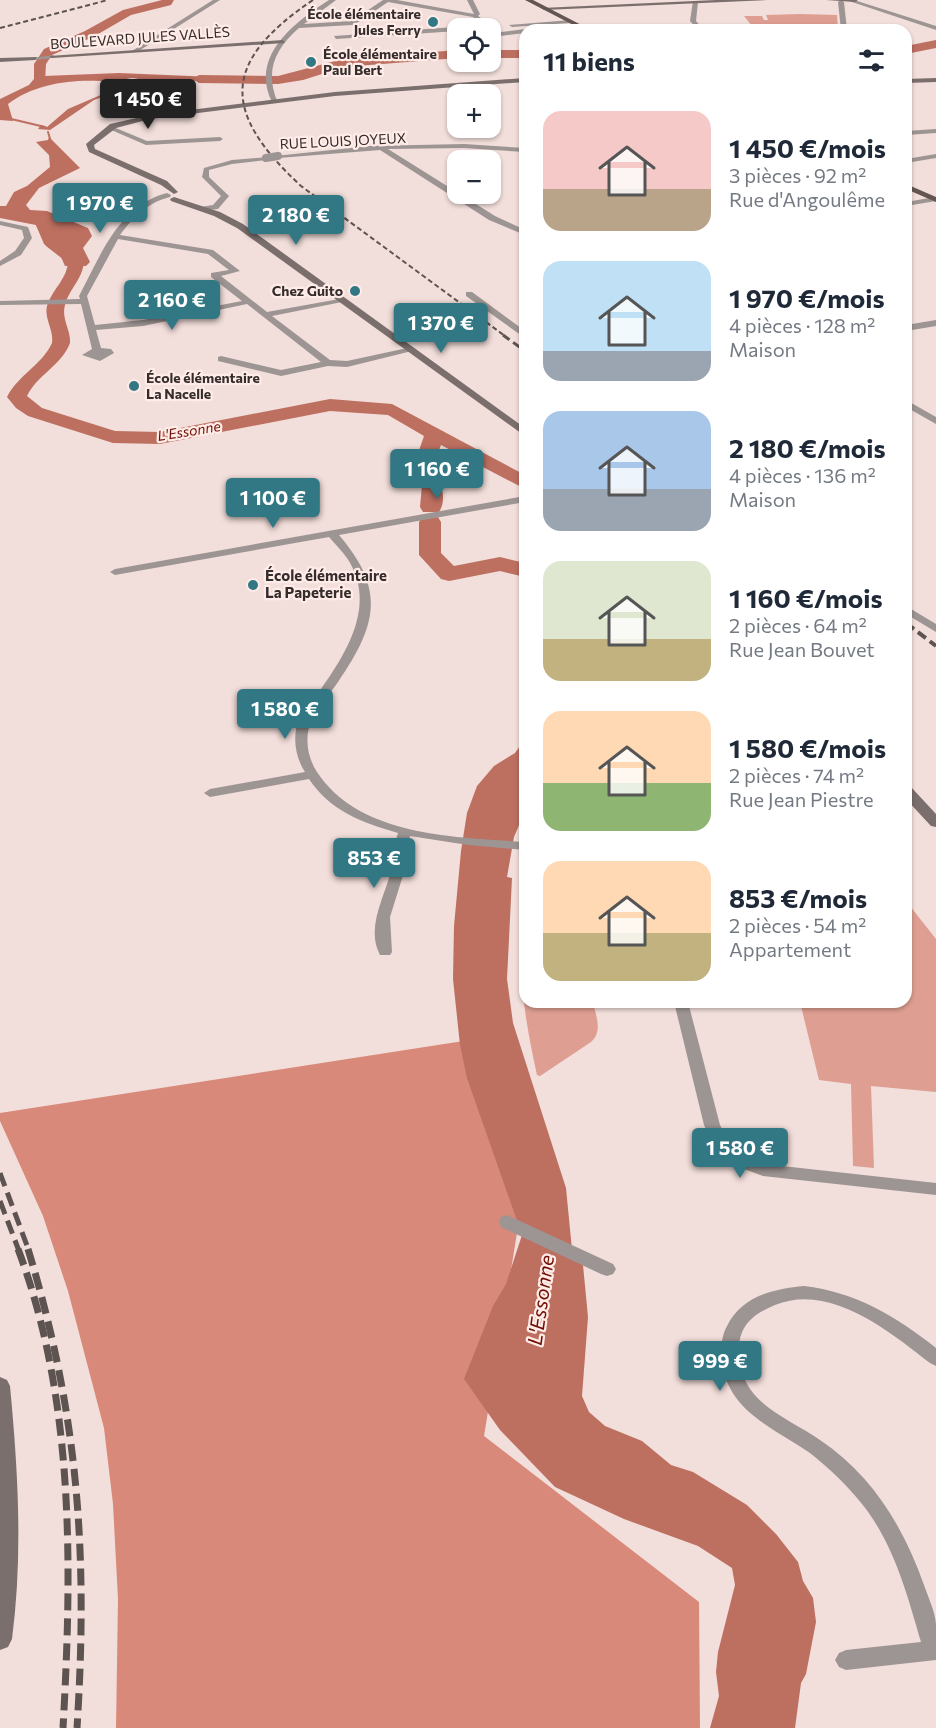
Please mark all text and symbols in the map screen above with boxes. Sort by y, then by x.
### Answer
place label: École élémentaire Jules Ferry [307,5,421,38]
marker: École élémentaire Jules Ferry [426,15,440,29]
map controls [447,18,501,204]
button: locate [447,18,501,72]
street label: BOULEVARD JULES VALLÈS [50,23,230,52]
icon: filters [855,44,888,77]
place label: École élémentaire Paul Bert [323,45,437,78]
text: 11 biens [543,45,635,76]
marker: École élémentaire Paul Bert [304,55,318,69]
pin: 1 450 € [93,79,203,130]
button: + [447,84,501,138]
text: 1 450 € [114,86,182,110]
street label: RUE LOUIS JOYEUX [279,129,407,152]
text: 1 450 €/mois [729,132,886,163]
icon: home [591,135,663,207]
button: − [447,150,501,204]
text: 3 pièces · 92 m² [729,163,866,187]
pin: 1 970 € [45,183,155,234]
text: Rue d'Angoulême [729,187,885,211]
text: 1 970 € [66,190,134,214]
pin: 2 180 € [241,195,351,246]
text: 2 180 € [262,202,330,226]
pin: 2 160 € [117,280,227,331]
place label: Chez Guito [272,282,343,299]
text: 1 970 €/mois [729,282,885,313]
marker: Chez Guito [348,284,362,298]
icon: home [591,285,663,357]
text: 2 160 € [138,287,206,311]
pin: 1 370 € [386,303,496,354]
text: 1 370 € [408,310,474,334]
text: 4 pièces · 128 m² [729,313,875,337]
text: Maison [729,337,796,361]
place label: École élémentaire La Nacelle [146,369,260,402]
marker: École élémentaire La Nacelle [127,379,141,393]
water label: L'Essonne [156,417,222,444]
text: 2 180 €/mois [729,432,886,463]
icon: home [591,435,663,507]
pin: 1 160 € [382,449,492,500]
text: 1 160 € [404,456,470,480]
text: 4 pièces · 136 m² [729,463,876,487]
pin: 1 100 € [218,478,328,529]
text: 1 100 € [240,485,306,509]
text: Maison [729,487,796,511]
place label: École élémentaire La Papeterie [265,566,387,601]
marker: École élémentaire La Papeterie [246,578,260,592]
text: 1 160 €/mois [729,582,883,613]
icon: home [591,585,663,657]
text: 2 pièces · 64 m² [729,613,867,637]
text: Rue Jean Bouvet [729,637,875,661]
pin: 1 580 € [230,689,340,740]
text: 1 580 € [251,696,319,720]
text: 1 580 €/mois [729,732,886,763]
icon: home [591,735,663,807]
text: 2 pièces · 74 m² [729,763,864,787]
text: Rue Jean Piestre [729,787,874,811]
pin: 853 € [332,838,416,889]
text: 853 € [347,845,401,869]
text: 853 €/mois [729,882,867,913]
icon: home [591,885,663,957]
text: 2 pièces · 54 m² [729,913,866,937]
text: Appartement [729,937,851,961]
pin: 1 580 € [685,1128,795,1179]
text: 1 580 € [706,1135,774,1159]
water label: L'Essonne [522,1253,558,1347]
pin: 999 € [678,1341,762,1392]
text: 999 € [693,1348,747,1372]

